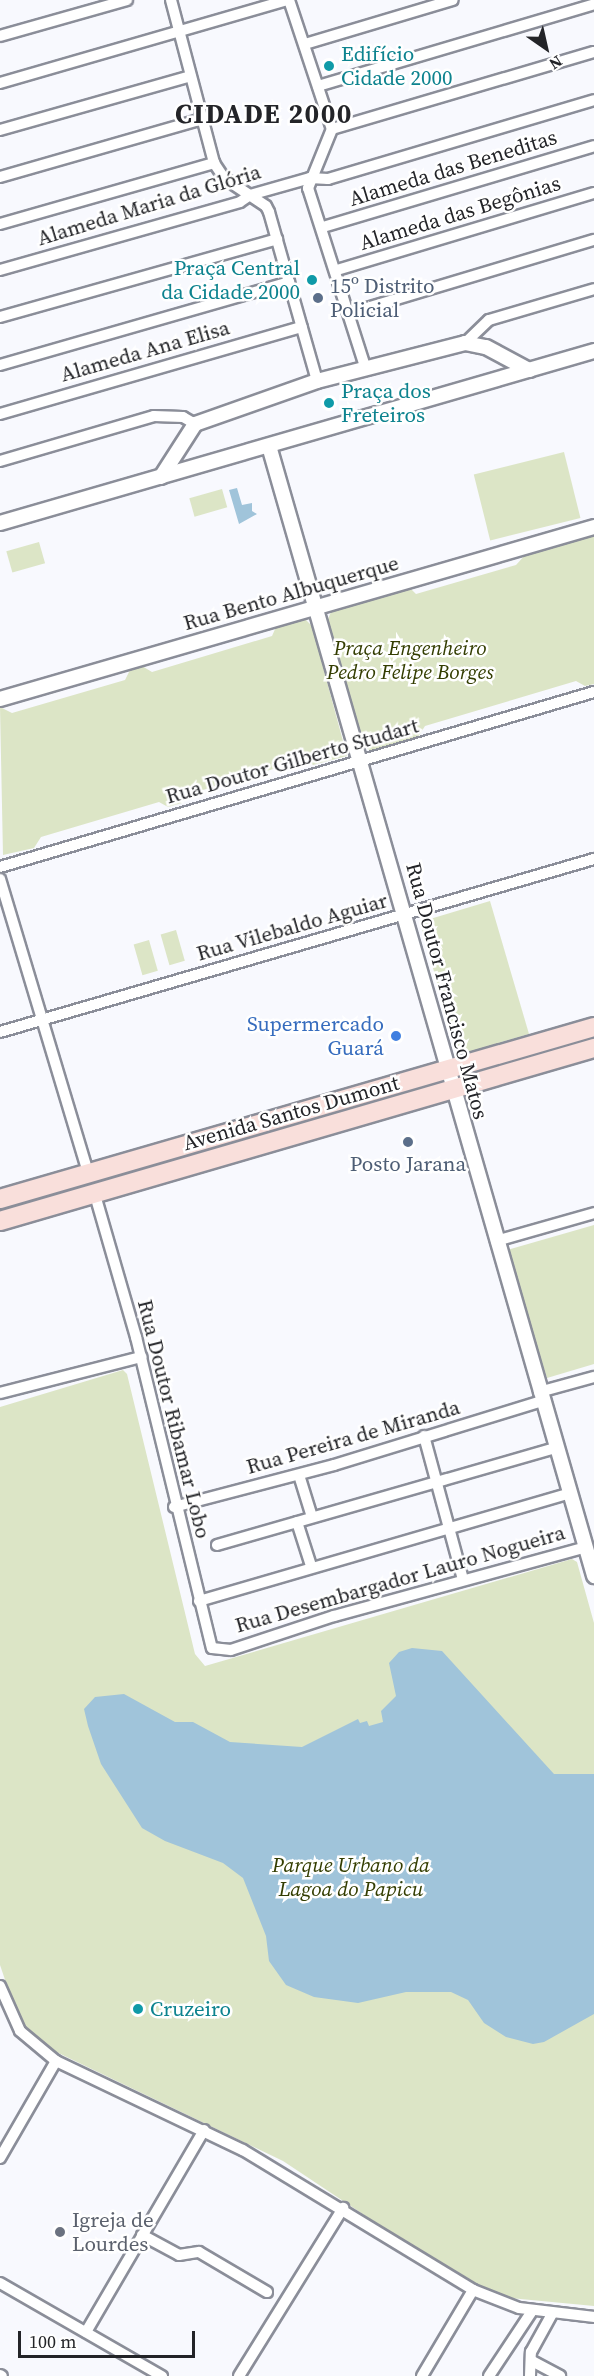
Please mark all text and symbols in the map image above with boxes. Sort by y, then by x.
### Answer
north arrow [516,18,576,78]
place label: Edifício Cidade 2000 [341,41,452,91]
text: N [545,51,567,75]
marker: Edifício Cidade 2000 [322,59,336,73]
district label: CIDADE 2000 [175,98,353,130]
street label: Alameda das Beneditas [346,124,560,212]
street label: Alameda Maria da Glória [34,159,264,251]
street label: Alameda das Begônias [356,170,564,256]
place label: Praça Central da Cidade 2000 [161,255,300,305]
marker: Praça Central da Cidade 2000 [305,273,319,287]
place label: 15º Distrito Policial [330,273,434,323]
marker: 15º Distrito Policial [311,291,325,305]
street label: Alameda Ana Elisa [58,315,232,387]
place label: Praça dos Freteiros [341,378,431,428]
marker: Praça dos Freteiros [322,396,336,410]
street label: Rua Bento Albuquerque [180,550,402,636]
park label: Praça Engenheiro Pedro Felipe Borges [326,635,494,685]
street label: Rua Doutor Gilberto Studart [163,713,421,809]
street label: Rua Doutor Francisco Matos [401,860,493,1122]
street label: Rua Vilebaldo Aguiar [193,888,391,966]
place label: Supermercado Guará [247,1011,384,1061]
marker: Supermercado Guará [389,1029,403,1043]
street label: Avenida Santos Dumont [180,1070,402,1156]
marker: Posto Jarana [401,1135,415,1149]
place label: Posto Jarana [350,1151,466,1177]
street label: Rua Doutor Ribamar Lobo [132,1297,216,1541]
street label: Rua Pereira de Miranda [243,1394,463,1480]
street label: Rua Desembargador Lauro Nogueira [232,1520,568,1638]
park label: Parque Urbano da Lagoa do Papicu [272,1852,430,1902]
place label: Cruzeiro [150,1996,231,2022]
marker: Cruzeiro [131,2002,145,2016]
place label: Igreja de Lourdes [72,2207,154,2257]
marker: Igreja de Lourdes [53,2225,67,2239]
scale bar [21,2319,198,2357]
text: 100 m [29,2329,76,2354]

